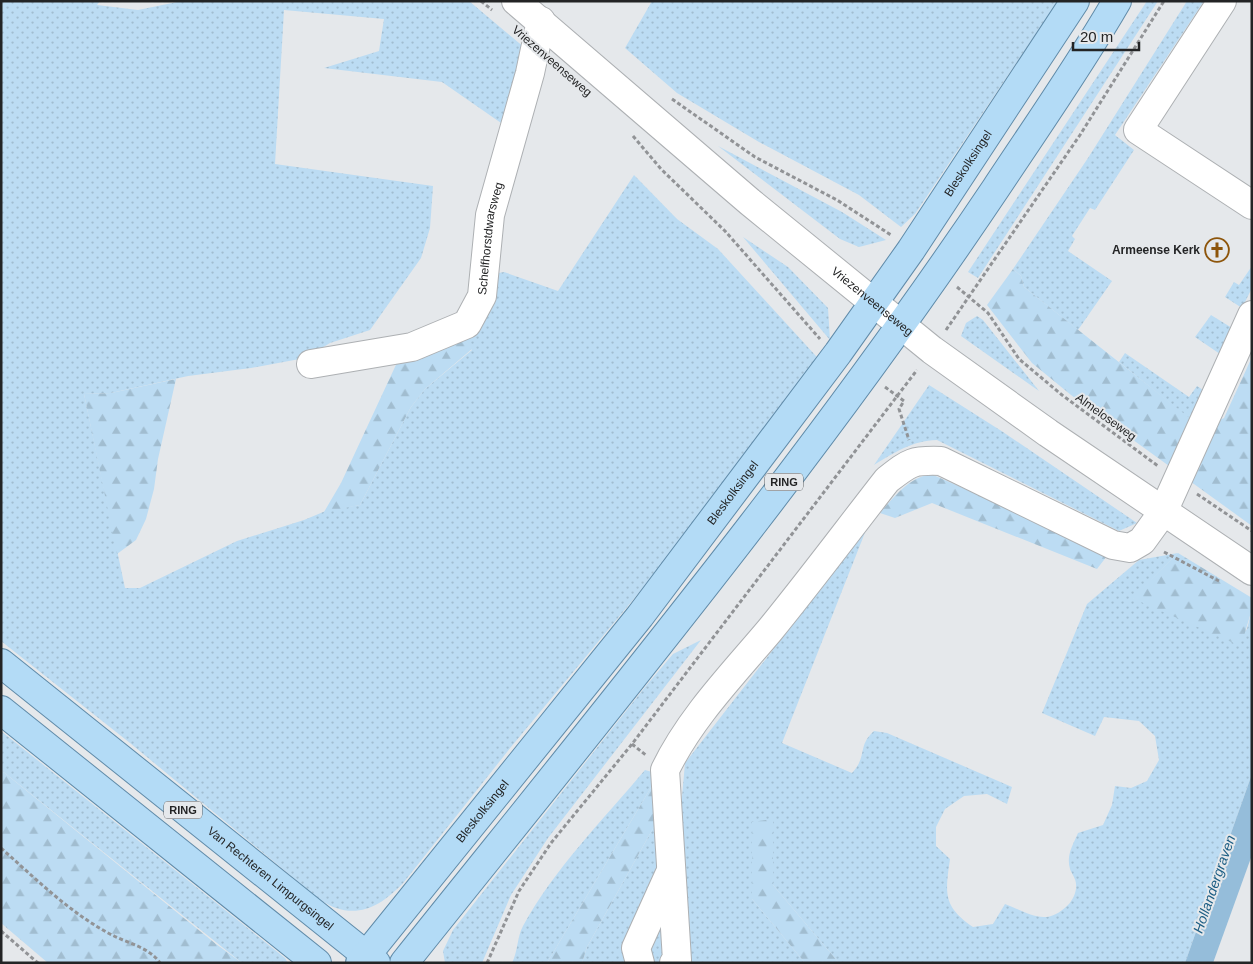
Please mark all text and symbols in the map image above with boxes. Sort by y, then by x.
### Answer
scale bar [1073,20,1139,52]
street label: Vriezenveenseweg [509,23,595,99]
text: 20 m [1080,28,1113,45]
street label: Bleskolksingel [941,128,995,199]
street label: Schelfhorstdwarsweg [475,180,506,296]
church icon: Armeense Kerk [1204,237,1230,263]
place label: Armeense Kerk [1112,243,1200,257]
street label: Vriezenveenseweg [829,264,916,339]
street label: Almeloseweg [1073,390,1139,444]
street label: Bleskolksingel [704,458,761,527]
road number: RING [765,474,803,491]
street label: Bleskolksingel [453,777,512,845]
road number: RING [164,802,202,818]
street label: Van Rechteren Limpurgsingel [205,824,336,933]
water label: Hollandergraven [1190,833,1238,935]

